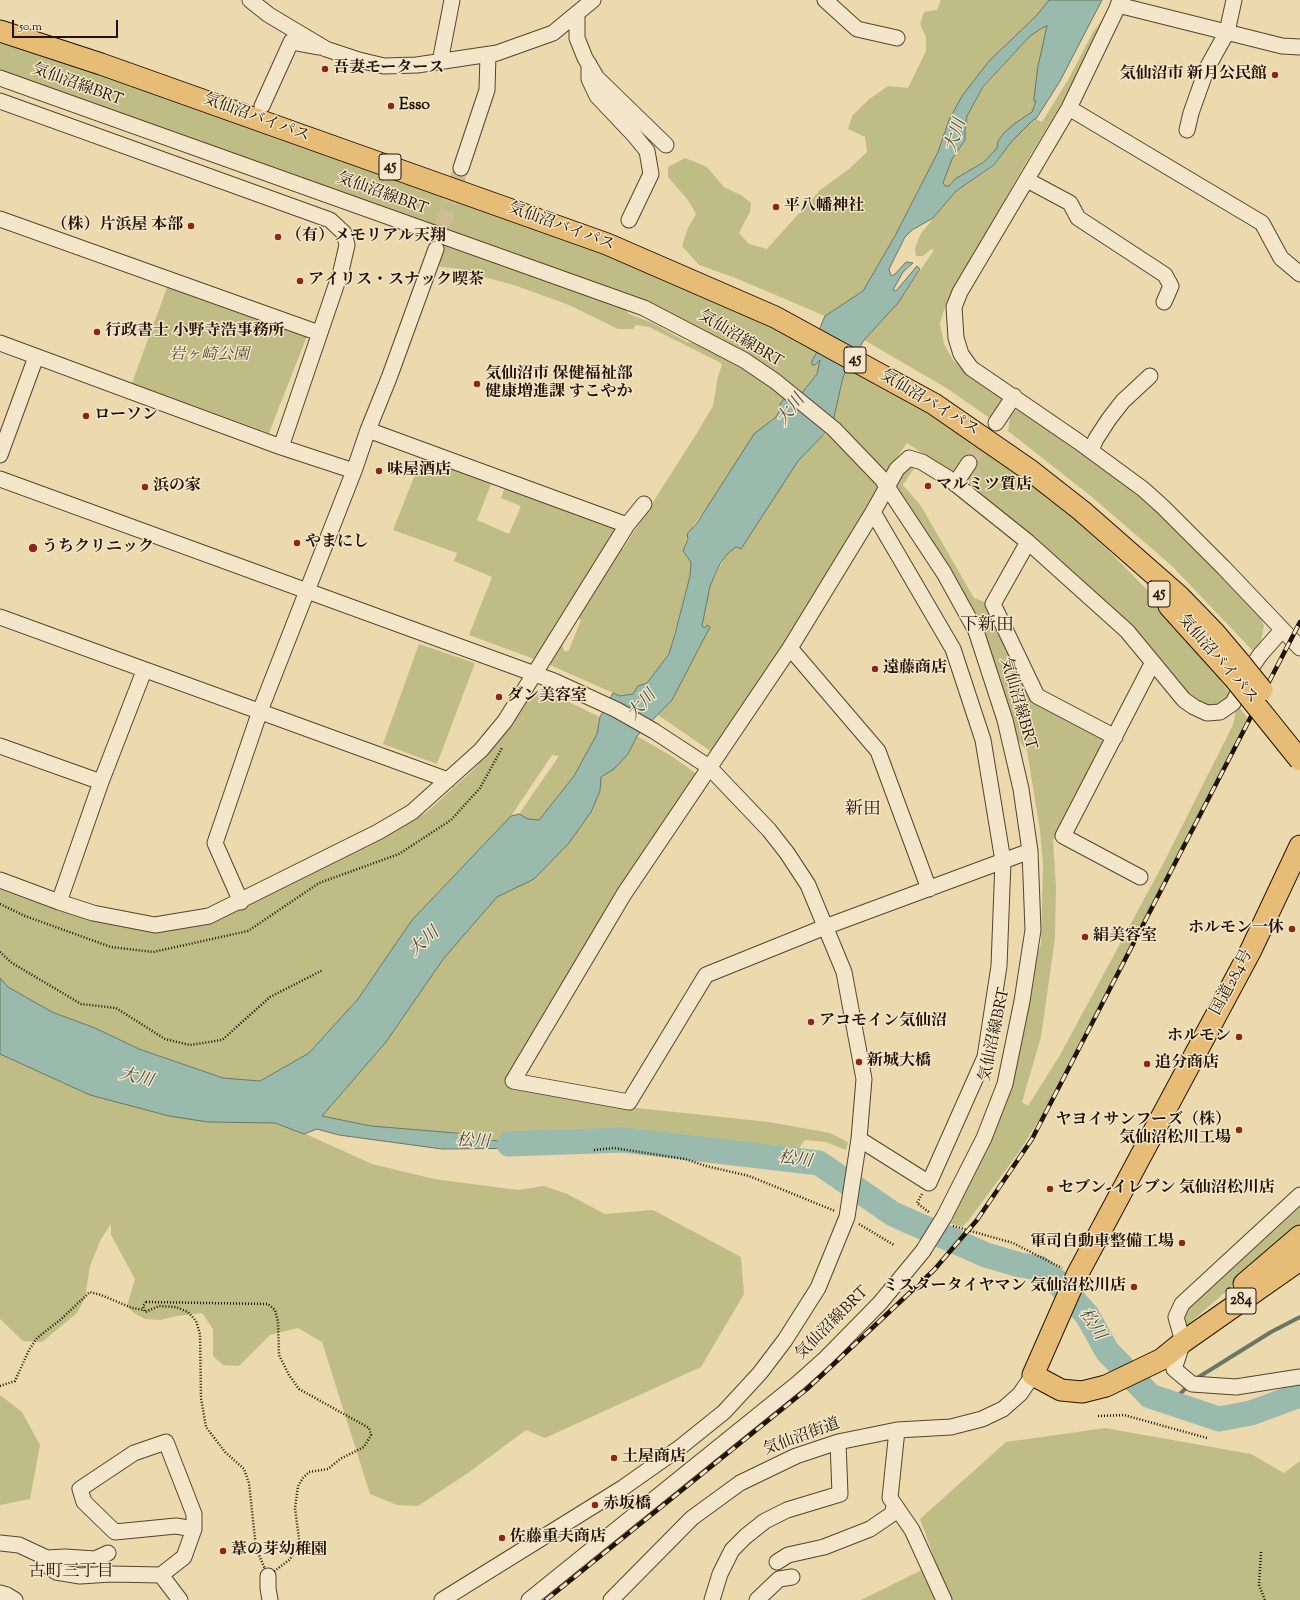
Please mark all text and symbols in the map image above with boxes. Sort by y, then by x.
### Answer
scale bar [14,12,120,38]
text: 50 m [19,18,42,36]
place label: 吾妻モータース [333,59,444,79]
street label: 気仙沼線BRT [29,61,125,111]
marker: 吾妻モータース [320,64,330,74]
place label: 気仙沼市 新月公民館 [1120,65,1267,85]
marker: 気仙沼市 新月公民館 [1270,70,1280,80]
street label: 気仙沼バイパス [200,91,312,147]
place label: Esso [399,96,430,116]
marker: Esso [386,101,396,111]
water label: 大川 [942,117,972,155]
road number: 45 [379,154,401,180]
street label: 気仙沼線BRT [334,170,430,220]
place label: 平八幡神社 [784,197,864,217]
street label: 気仙沼バイパス [505,200,617,256]
marker: 平八幡神社 [771,202,781,212]
place label: （株）片浜屋 本部 [52,216,183,236]
marker: （株）片浜屋 本部 [186,221,196,231]
place label: （有）メモリアル天翔 [286,227,446,247]
marker: （有）メモリアル天翔 [273,232,283,242]
place label: アイリス・スナック喫茶 [308,271,484,291]
marker: アイリス・スナック喫茶 [295,276,305,286]
street label: 気仙沼線BRT [694,307,786,373]
place label: 行政書士 小野寺浩事務所 [105,322,284,342]
marker: 行政書士 小野寺浩事務所 [92,327,102,337]
park label: 岩ヶ崎公園 [169,346,249,366]
road number: 45 [844,347,866,373]
place label: 気仙沼市 保健福祉部 健康増進課 すこやか [485,365,632,403]
street label: 気仙沼バイパス [876,367,982,441]
marker: 気仙沼市 保健福祉部 健康増進課 すこやか [472,379,482,389]
water label: 大川 [774,391,810,431]
place label: ローソン [94,406,158,426]
marker: ローソン [81,411,91,421]
place label: 味屋酒店 [387,461,451,481]
marker: 味屋酒店 [374,466,384,476]
place label: マルミツ質店 [936,476,1032,496]
place label: 浜の家 [153,477,201,497]
marker: マルミツ質店 [923,481,933,491]
marker: 浜の家 [140,482,150,492]
place label: やまにし [305,533,369,553]
place label: うちクリニック [42,538,154,558]
marker: やまにし [292,538,302,548]
marker: うちクリニック [27,542,39,554]
road number: 45 [1148,581,1170,607]
street label: 気仙沼バイパス [1173,611,1261,709]
district label: 下新田 [960,616,1014,638]
street label: 気仙沼線BRT [995,655,1039,753]
place label: 遠藤商店 [883,659,947,679]
marker: 遠藤商店 [870,664,880,674]
place label: ダン美容室 [507,687,587,707]
water label: 大川 [624,687,662,725]
marker: ダン美容室 [494,692,504,702]
district label: 新田 [845,800,881,822]
place label: ホルモン一休 [1188,919,1284,939]
water label: 大川 [406,924,444,962]
marker: ホルモン一休 [1287,924,1297,934]
place label: 絹美容室 [1093,927,1157,947]
marker: 絹美容室 [1080,932,1090,942]
street label: 国道284号 [1208,947,1258,1019]
street label: 気仙沼線BRT [977,986,1015,1084]
place label: アコモイン気仙沼 [819,1012,947,1032]
marker: アコモイン気仙沼 [806,1017,816,1027]
place label: ホルモン [1167,1027,1231,1047]
marker: ホルモン [1234,1032,1244,1042]
place label: 新城大橋 [867,1052,931,1072]
place label: 追分商店 [1155,1054,1219,1074]
marker: 新城大橋 [854,1057,864,1067]
marker: 追分商店 [1142,1059,1152,1069]
water label: 大川 [117,1065,155,1093]
place label: ヤヨイサンフーズ（株） 気仙沼松川工場 [1055,1111,1231,1149]
marker: ヤヨイサンフーズ（株） 気仙沼松川工場 [1234,1125,1244,1135]
water label: 松川 [455,1132,491,1154]
water label: 松川 [777,1149,813,1173]
place label: セブン-イレブン 気仙沼松川店 [1058,1179,1275,1199]
marker: セブン-イレブン 気仙沼松川店 [1045,1184,1055,1194]
place label: 軍司自動車整備工場 [1030,1233,1174,1253]
marker: 軍司自動車整備工場 [1177,1238,1187,1248]
place label: ミスタータイヤマン 気仙沼松川店 [883,1277,1126,1297]
marker: ミスタータイヤマン 気仙沼松川店 [1129,1282,1139,1292]
street label: 気仙沼線BRT [792,1283,874,1365]
road number: 284 [1226,1288,1256,1314]
water label: 松川 [1073,1305,1109,1345]
street label: 気仙沼街道 [761,1415,843,1461]
place label: 土屋商店 [622,1448,686,1468]
marker: 土屋商店 [609,1453,619,1463]
place label: 赤坂橋 [603,1495,651,1515]
marker: 赤坂橋 [590,1500,600,1510]
place label: 佐藤重夫商店 [510,1528,606,1548]
marker: 佐藤重夫商店 [497,1533,507,1543]
place label: 葦の芽幼稚園 [231,1541,327,1561]
marker: 葦の芽幼稚園 [218,1546,228,1556]
district label: 古町三丁目 [29,1563,113,1583]

